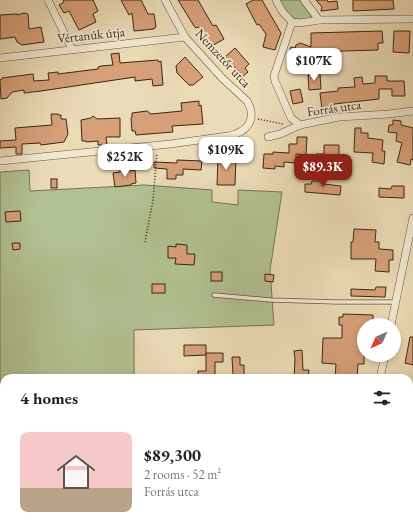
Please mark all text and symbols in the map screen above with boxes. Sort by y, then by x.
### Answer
street label: Vértanúk útja [56,23,126,47]
street label: Nemzetőr utca [192,25,255,91]
pin: $107K [286,48,342,82]
text: $107K [296,52,332,69]
street label: Forrás utca [306,96,363,120]
pin: $109K [198,137,254,171]
text: $109K [208,141,244,158]
pin: $252K [97,144,153,178]
text: $252K [107,148,143,165]
pin: $89.3K [290,154,356,188]
text: $89.3K [303,158,343,175]
north arrow [357,318,401,362]
map controls [357,318,401,362]
text: 4 homes [20,387,78,409]
icon: filters [371,387,393,409]
text: $89,300 [144,444,201,466]
icon: home [52,448,100,496]
text: 2 rooms · 52 m² [144,466,221,483]
text: Forrás utca [144,483,199,500]

